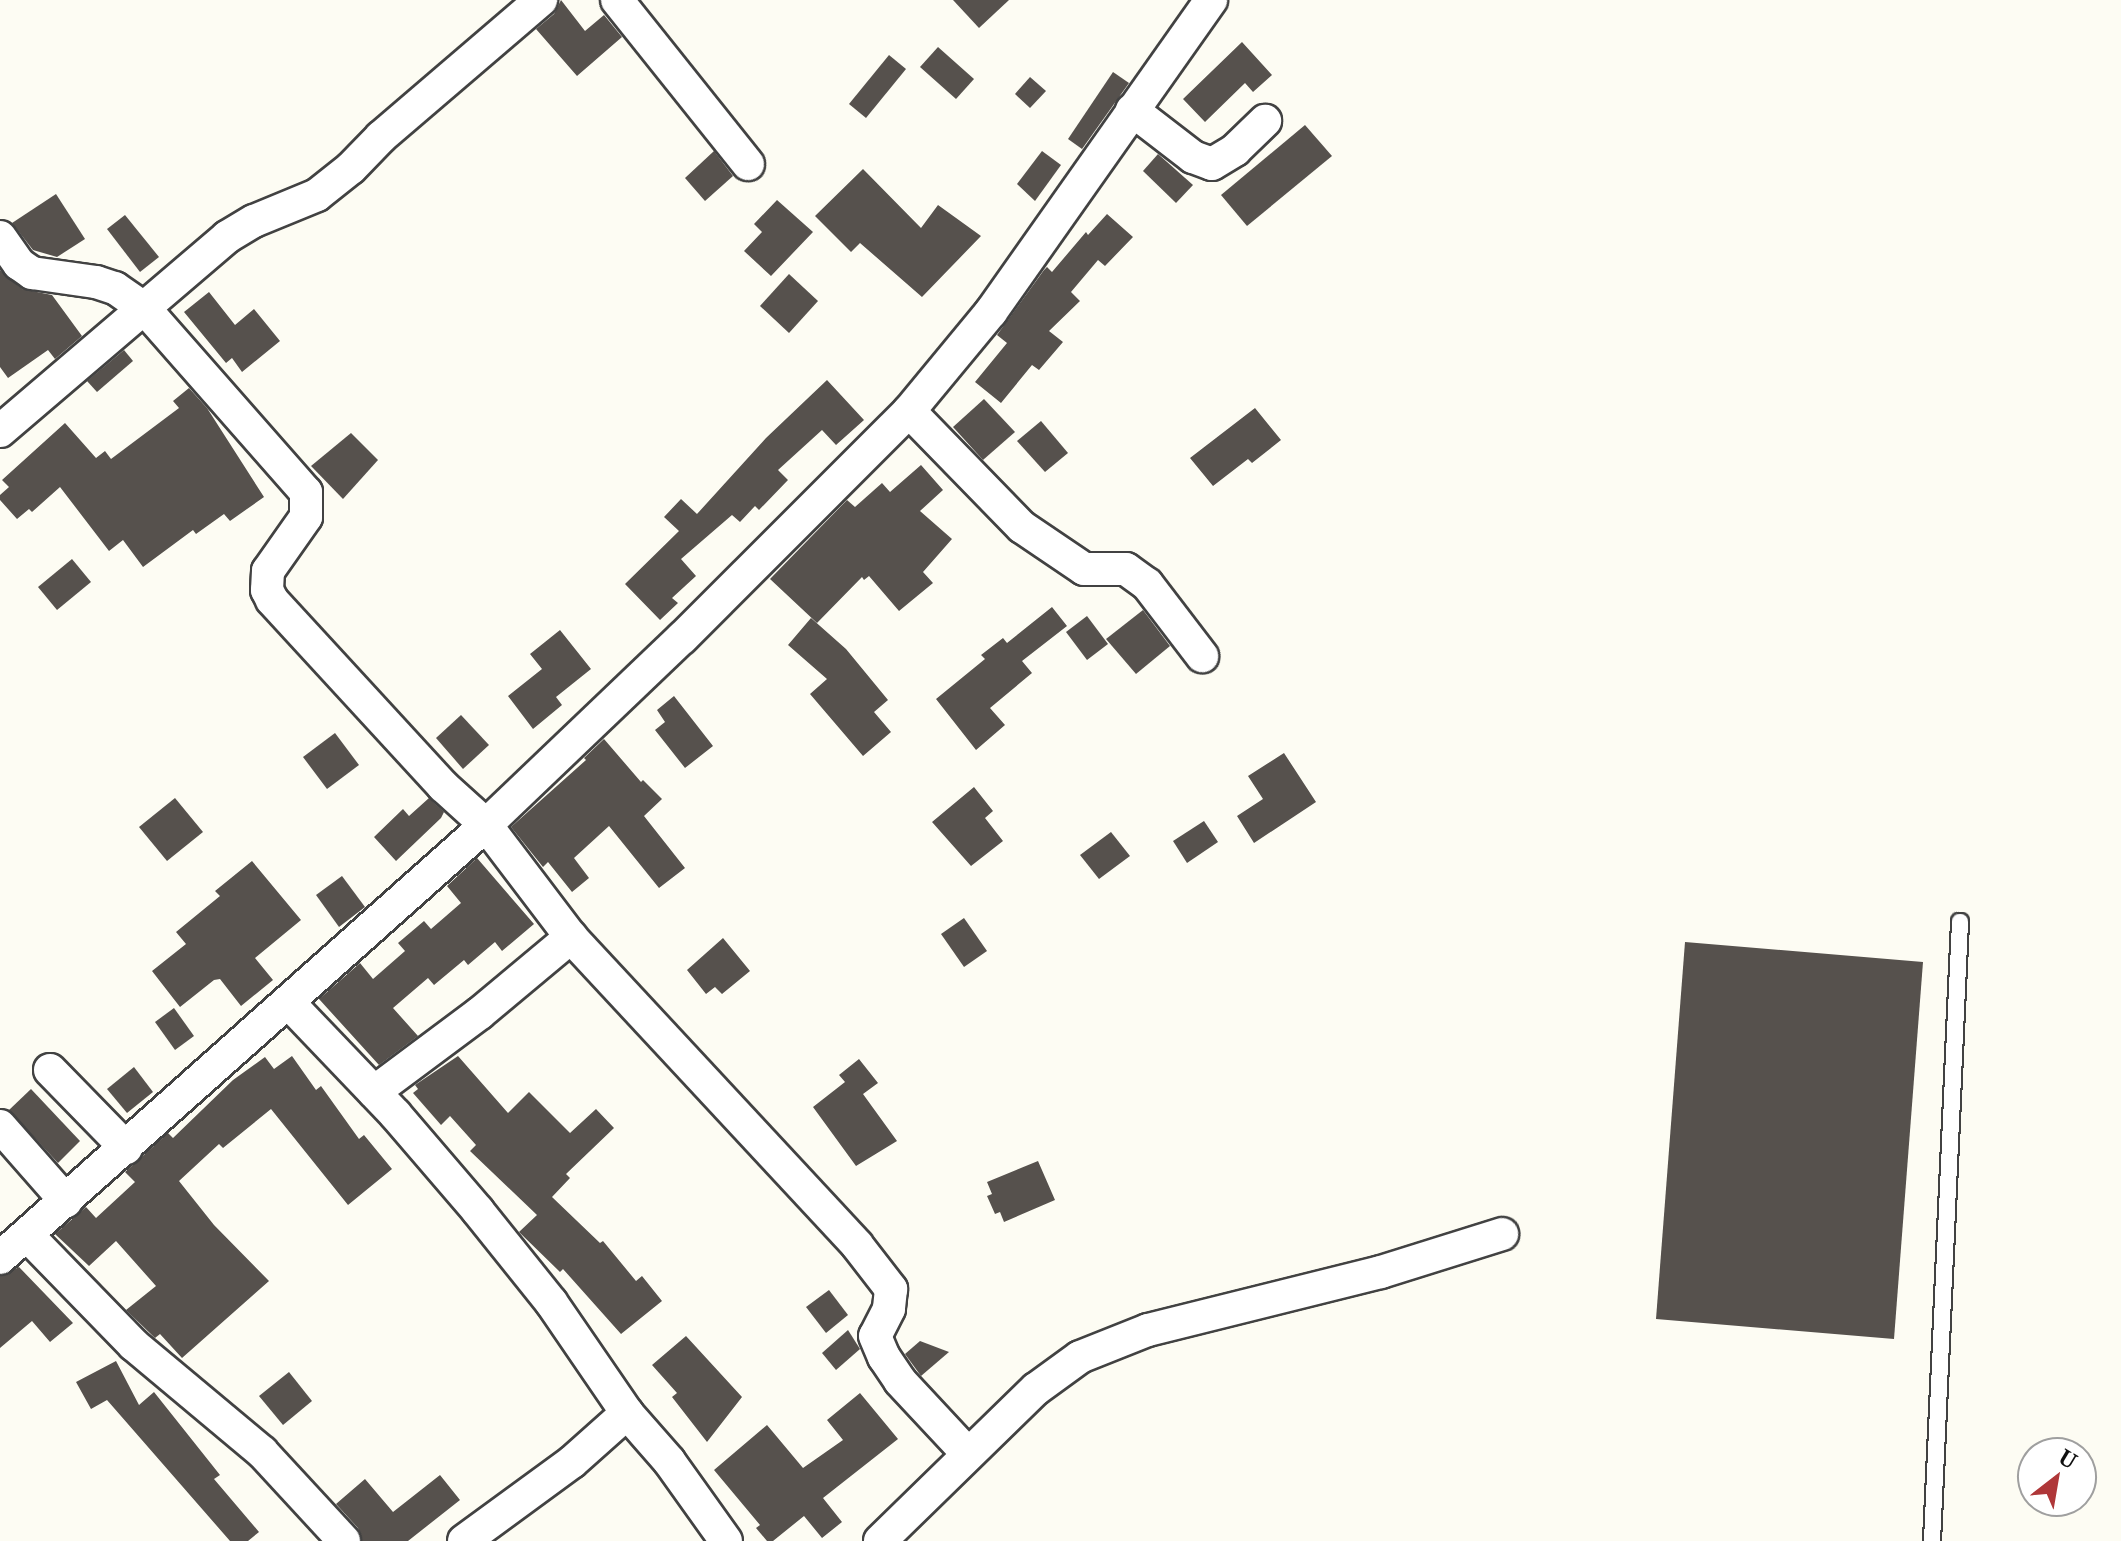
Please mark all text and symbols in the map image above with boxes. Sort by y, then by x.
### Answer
north arrow [2017,1437,2097,1517]
text: U [2054,1441,2083,1475]

